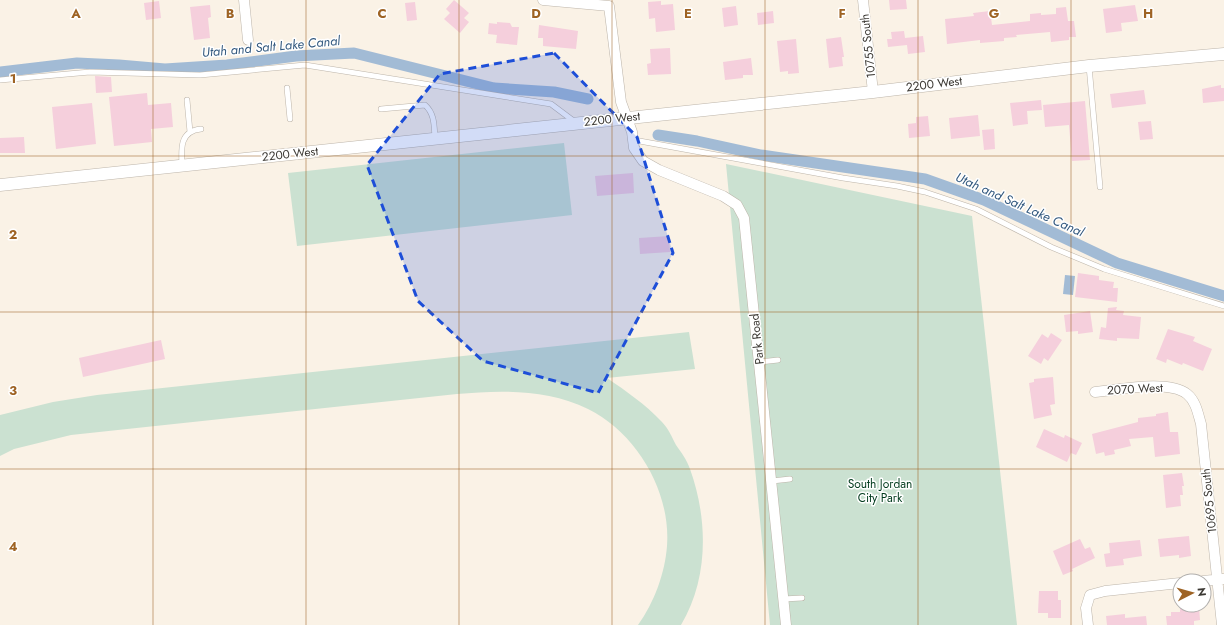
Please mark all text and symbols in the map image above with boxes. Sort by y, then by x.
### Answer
text: A [70,4,81,23]
text: B [226,4,235,23]
text: C [377,4,387,23]
text: D [531,4,541,23]
text: E [684,4,692,23]
text: F [838,4,846,23]
text: G [989,4,1000,23]
text: H [1143,4,1153,23]
street label: 10755 South [856,13,880,79]
water label: Utah and Salt Lake Canal [201,31,342,62]
text: 1 [10,69,16,88]
street label: 2200 West [905,72,963,96]
street label: 2200 West [583,107,641,131]
street label: 2200 West [261,142,319,166]
water label: Utah and Salt Lake Canal [953,168,1088,242]
text: 2 [9,225,17,244]
street label: Park Road [745,313,769,365]
street label: 2070 West [1107,379,1164,399]
text: 3 [9,381,17,400]
street label: 10695 South [1197,468,1221,534]
park label: South Jordan City Park [848,475,912,507]
text: 4 [8,537,18,556]
north arrow [1172,573,1212,613]
text: N [1194,587,1210,597]

